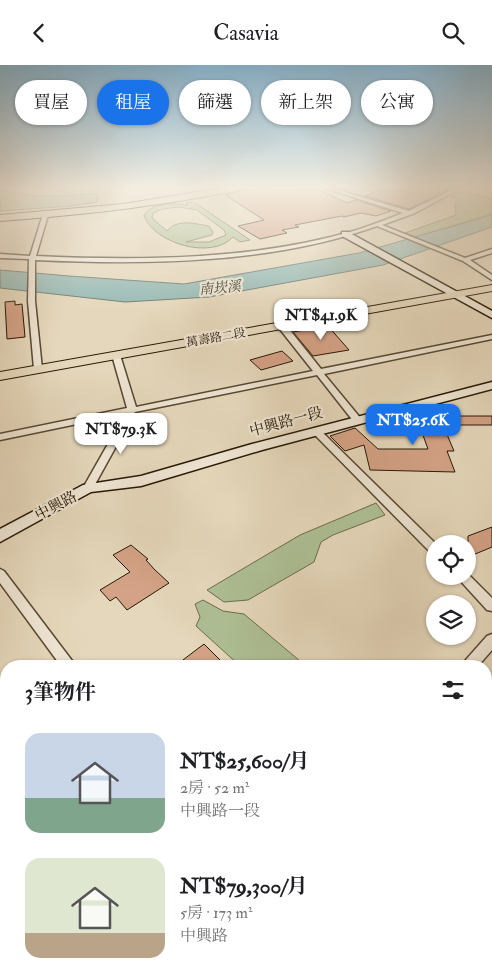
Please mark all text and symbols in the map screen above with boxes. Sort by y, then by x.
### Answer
icon: back [25,19,53,47]
text: Casavia [213,19,279,47]
icon: search [439,19,467,47]
chip: 買屋 [15,80,87,125]
chip: 租屋 [97,80,169,125]
chip: 篩選 [179,80,251,125]
chip: 新上架 [261,80,351,125]
chip: 公寓 [361,80,433,125]
water label: 南崁溪 [198,278,244,298]
pin: NT$41.9K [269,299,373,341]
text: NT$41.9K [285,305,357,325]
street label: 萬壽路二段 [185,325,247,351]
street label: 中興路一段 [247,403,325,441]
pin: NT$25.6K [361,403,465,446]
text: NT$25.6K [377,410,449,430]
pin: NT$79.3K [69,413,173,455]
text: NT$79.3K [85,419,157,439]
street label: 中興路 [32,487,80,525]
map controls [426,535,476,645]
button: locate [426,535,476,585]
button: layers [426,595,476,645]
icon: filters [439,676,467,704]
text: 3筆物件 [25,679,96,706]
text: NT$25,600/月 [180,748,309,775]
icon: home [65,753,125,813]
text: 2房 · 52 m² [180,778,249,798]
text: 中興路一段 [180,801,260,821]
text: NT$79,300/月 [180,873,308,900]
icon: home [65,878,125,938]
text: 5房 · 173 m² [180,903,252,923]
text: 中興路 [180,926,228,946]

